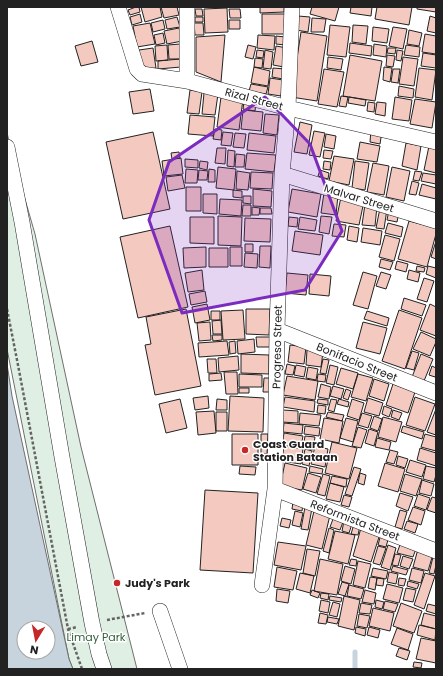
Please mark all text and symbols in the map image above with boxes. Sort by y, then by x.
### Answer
street label: Rizal Street [223,84,285,114]
street label: Malvar Street [322,180,396,216]
street label: Progreso Street [268,305,286,389]
street label: Bonifacio Street [314,338,400,386]
place label: Coast Guard Station Bataan [253,436,338,465]
marker: Coast Guard Station Bataan [240,445,250,455]
street label: Reformista Street [308,496,402,544]
place label: Judy's Park [125,575,190,591]
marker: Judy's Park [112,578,122,588]
north arrow [16,620,56,660]
park label: Limay Park [67,629,126,645]
text: N [29,641,40,658]

